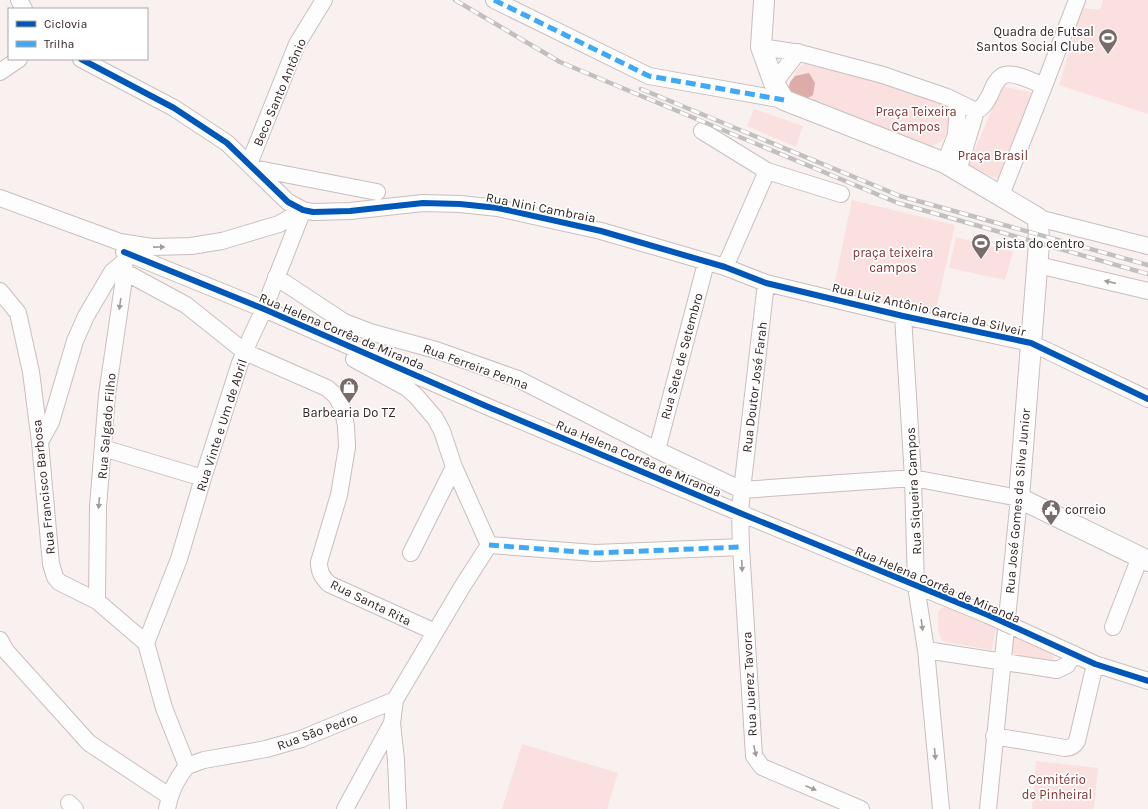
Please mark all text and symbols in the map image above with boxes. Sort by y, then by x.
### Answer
legend [8,8,148,60]
text: Ciclovia [44,17,87,31]
place label: Quadra de Futsal Santos Social Clube [976,24,1094,54]
sports icon: Quadra de Futsal Santos Social Clube [1097,27,1119,55]
street label: Beco Santo Antônio [250,36,309,148]
text: Trilha [44,37,74,51]
park label: Praça Teixeira Campos [875,104,957,134]
park label: Praça Brasil [958,148,1028,163]
street label: Rua Nini Cambraia [485,189,597,225]
sports icon: pista do centro [970,232,992,260]
place label: pista do centro [995,236,1084,251]
one-way arrow [153,243,165,250]
park label: praça teixeira campos [853,245,933,275]
one-way arrow [1104,279,1116,285]
street label: Rua Luiz Antônio Garcia da Silveir [830,280,1028,339]
street label: Rua Helena Corrêa de Miranda [257,290,427,373]
street label: Rua Sete de Setembro [657,291,706,421]
one-way arrow [117,298,123,310]
street label: Rua Doutor José Farah [739,321,770,453]
street label: Rua Ferreira Penna [421,340,530,392]
street label: Rua Vinte e Um de Abril [193,357,250,493]
street label: Rua Salgado Filho [94,372,119,480]
shop icon: Barbearia Do TZ [338,376,360,404]
place label: Barbearia Do TZ [302,405,396,420]
street label: Rua José Gomes da Silva Junior [1002,407,1033,594]
street label: Rua Helena Corrêa de Miranda [554,417,724,500]
street label: Rua Francisco Barbosa [29,419,58,555]
street label: Rua Siqueira Campos [903,427,925,555]
one-way arrow [95,497,102,509]
public building icon: correio [1040,498,1062,526]
place label: correio [1065,502,1106,517]
street label: Rua Helena Corrêa de Miranda [853,543,1023,626]
one-way arrow [739,560,746,572]
street label: Rua Santa Rita [328,576,414,628]
one-way arrow [919,619,925,631]
street label: Rua Juarez Tavora [739,631,760,737]
street label: Rua São Pedro [275,710,360,753]
one-way arrow [752,745,758,758]
one-way arrow [932,748,939,760]
park label: Cemitério de Pinheiral [1022,772,1092,802]
one-way arrow [806,785,818,791]

